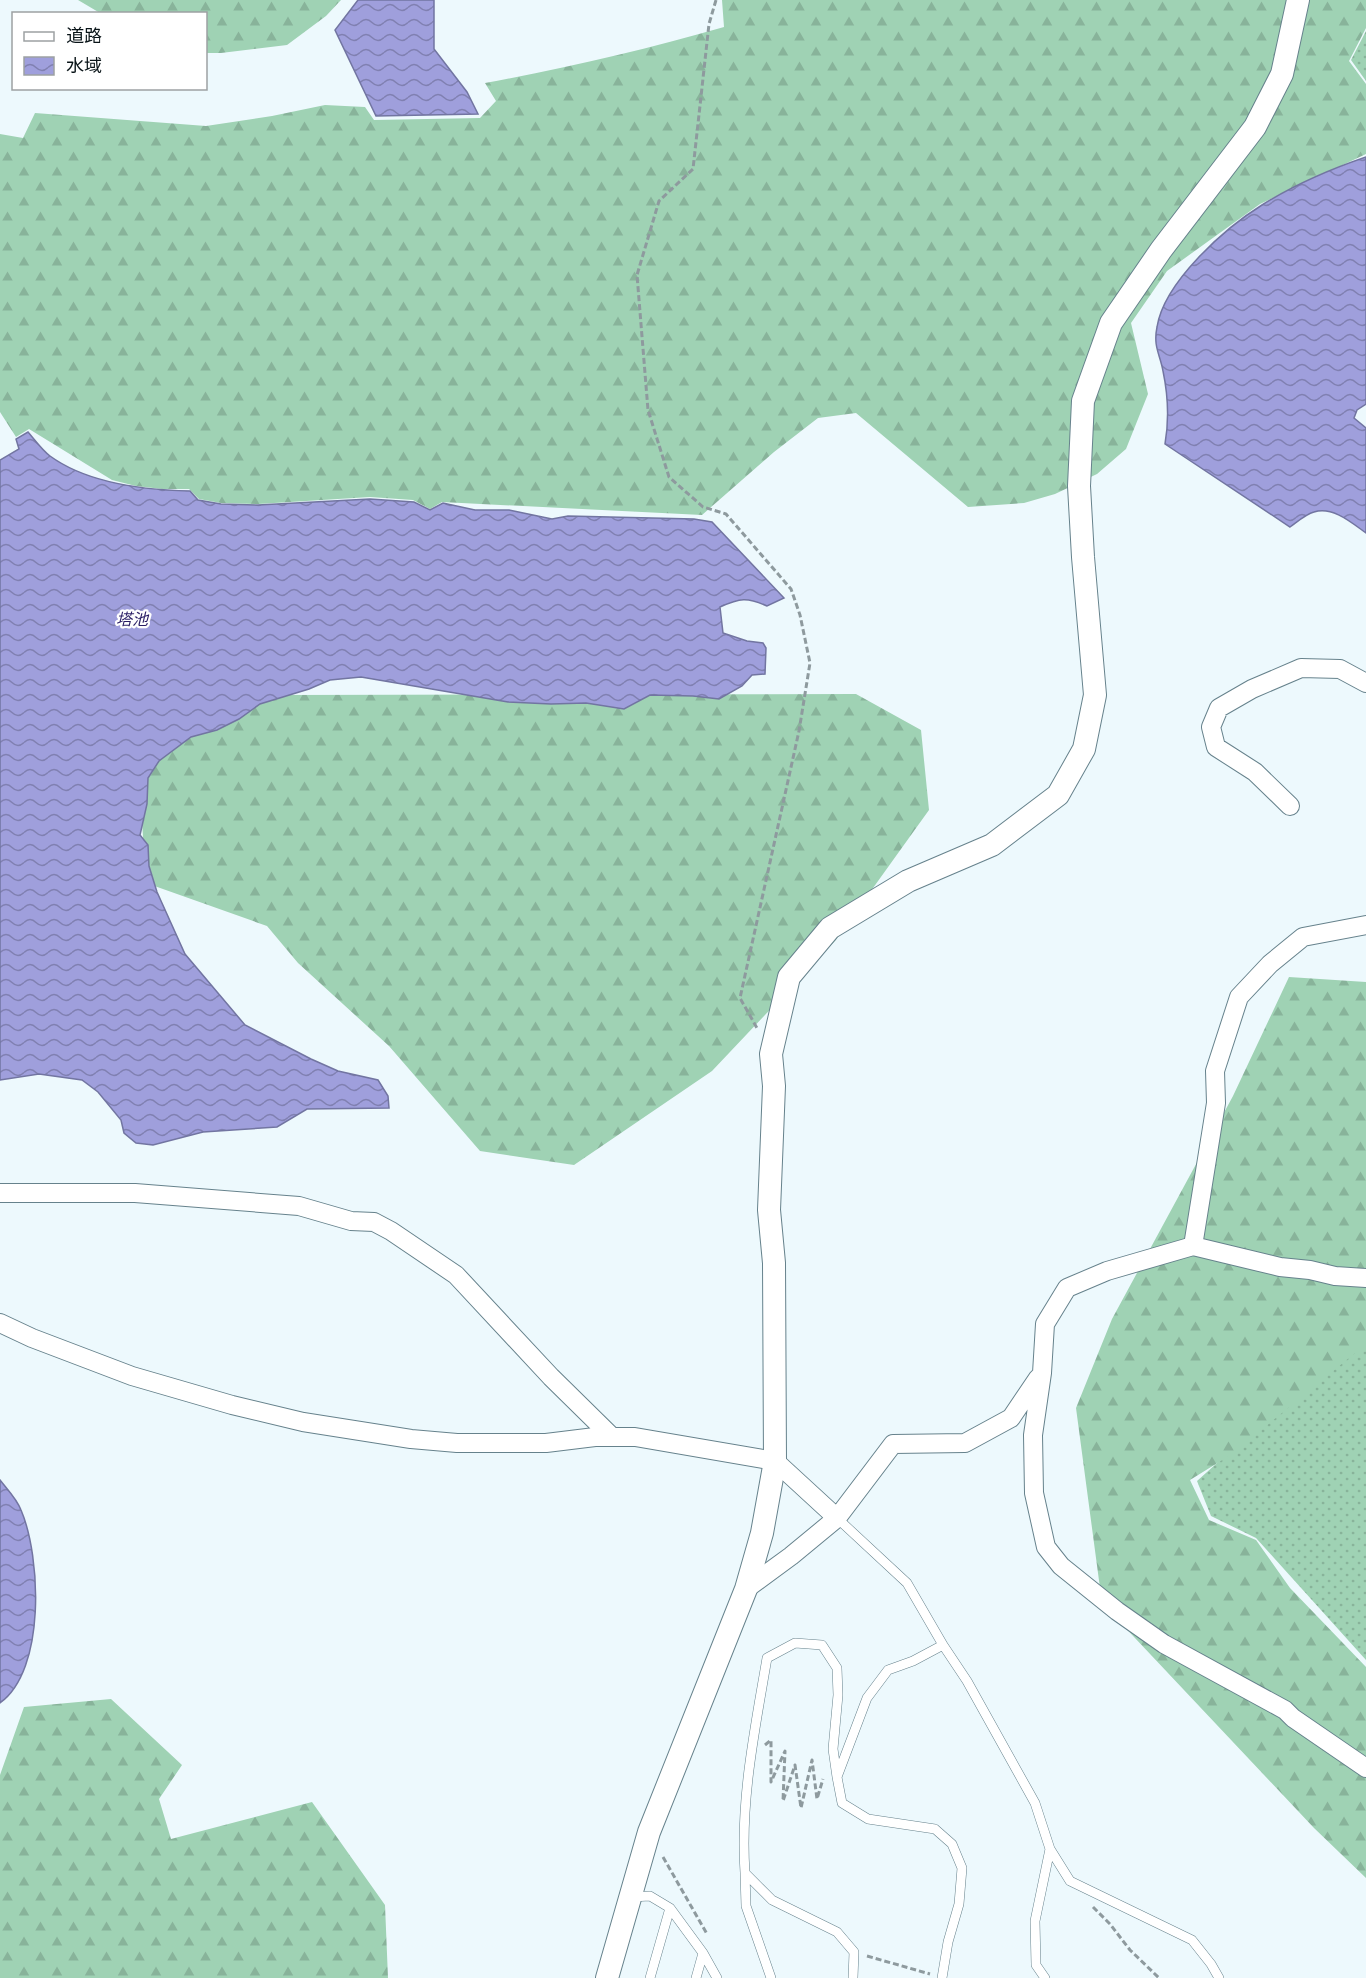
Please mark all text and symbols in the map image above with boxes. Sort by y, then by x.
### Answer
legend [12,12,207,90]
text: 道路 [66,24,102,47]
text: 水域 [66,54,102,77]
water label: 塔池 [116,609,150,629]

